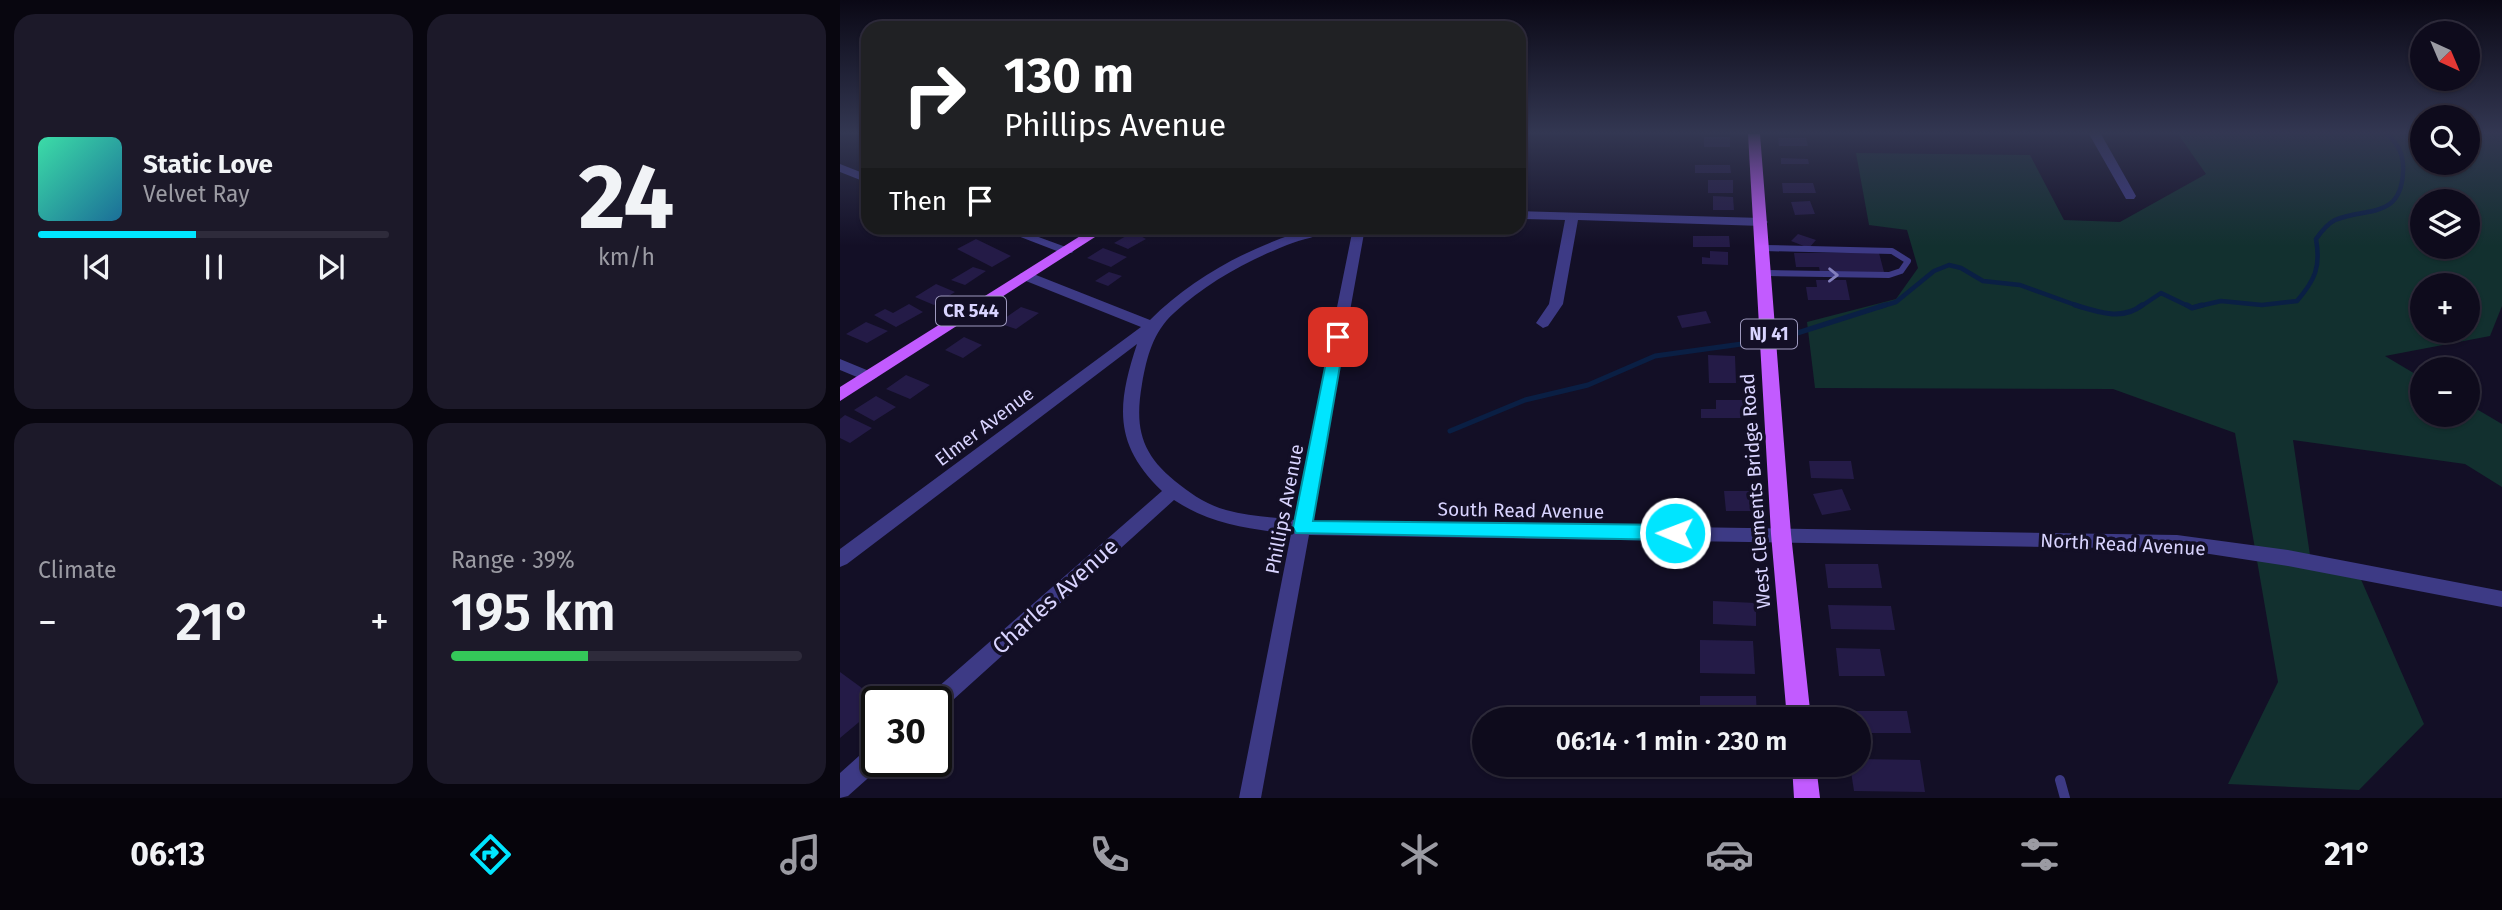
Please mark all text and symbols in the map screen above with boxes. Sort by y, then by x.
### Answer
north arrow [2410,21,2480,91]
map controls [2410,21,2480,427]
text: 130 m [1004,46,1134,105]
icon: right [889,49,980,140]
button: search [2410,105,2480,175]
text: Phillips Avenue [1004,106,1226,144]
text: 24 [579,143,674,252]
text: Static Love [143,149,273,180]
text: Velvet Ray [143,180,250,208]
icon: arrive [961,182,999,220]
text: Then [889,186,947,217]
button: layers [2410,189,2480,259]
text: km/h [598,243,655,271]
icon: previous [78,248,116,286]
icon: pause [195,248,233,286]
icon: next [312,248,350,286]
one-way arrow [1828,267,1839,282]
button: + [2410,273,2480,343]
road number: CR 544 [936,296,1006,326]
pin [1308,307,1368,367]
icon: arrive [1319,318,1357,356]
road number: NJ 41 [1741,320,1797,348]
button: − [2410,357,2480,427]
street label: West Clements Bridge Road [1736,373,1775,609]
street label: Elmer Avenue [930,382,1038,471]
street label: Phillips Avenue [1261,442,1308,576]
position arrow [1638,496,1712,570]
street label: South Read Avenue [1437,498,1605,523]
street label: North Read Avenue [2040,529,2206,560]
street label: Charles Avenue [986,532,1124,660]
text: Range · 39% [451,546,575,574]
text: Climate [38,556,117,584]
text: 195 km [451,581,616,644]
text: 21° [175,591,252,654]
text: − [38,599,57,645]
text: + [370,599,389,645]
speed limit sign: 30 [861,686,952,777]
text: 06:14 · 1 min · 230 m [1556,726,1787,757]
icon: directions [466,830,515,879]
icon: music [776,830,825,879]
icon: phone [1085,830,1134,879]
icon: climate [1395,830,1444,879]
icon: car [1705,830,1754,879]
icon: filters [2015,830,2064,879]
text: 06:13 [130,835,205,873]
text: 21° [2324,835,2372,873]

